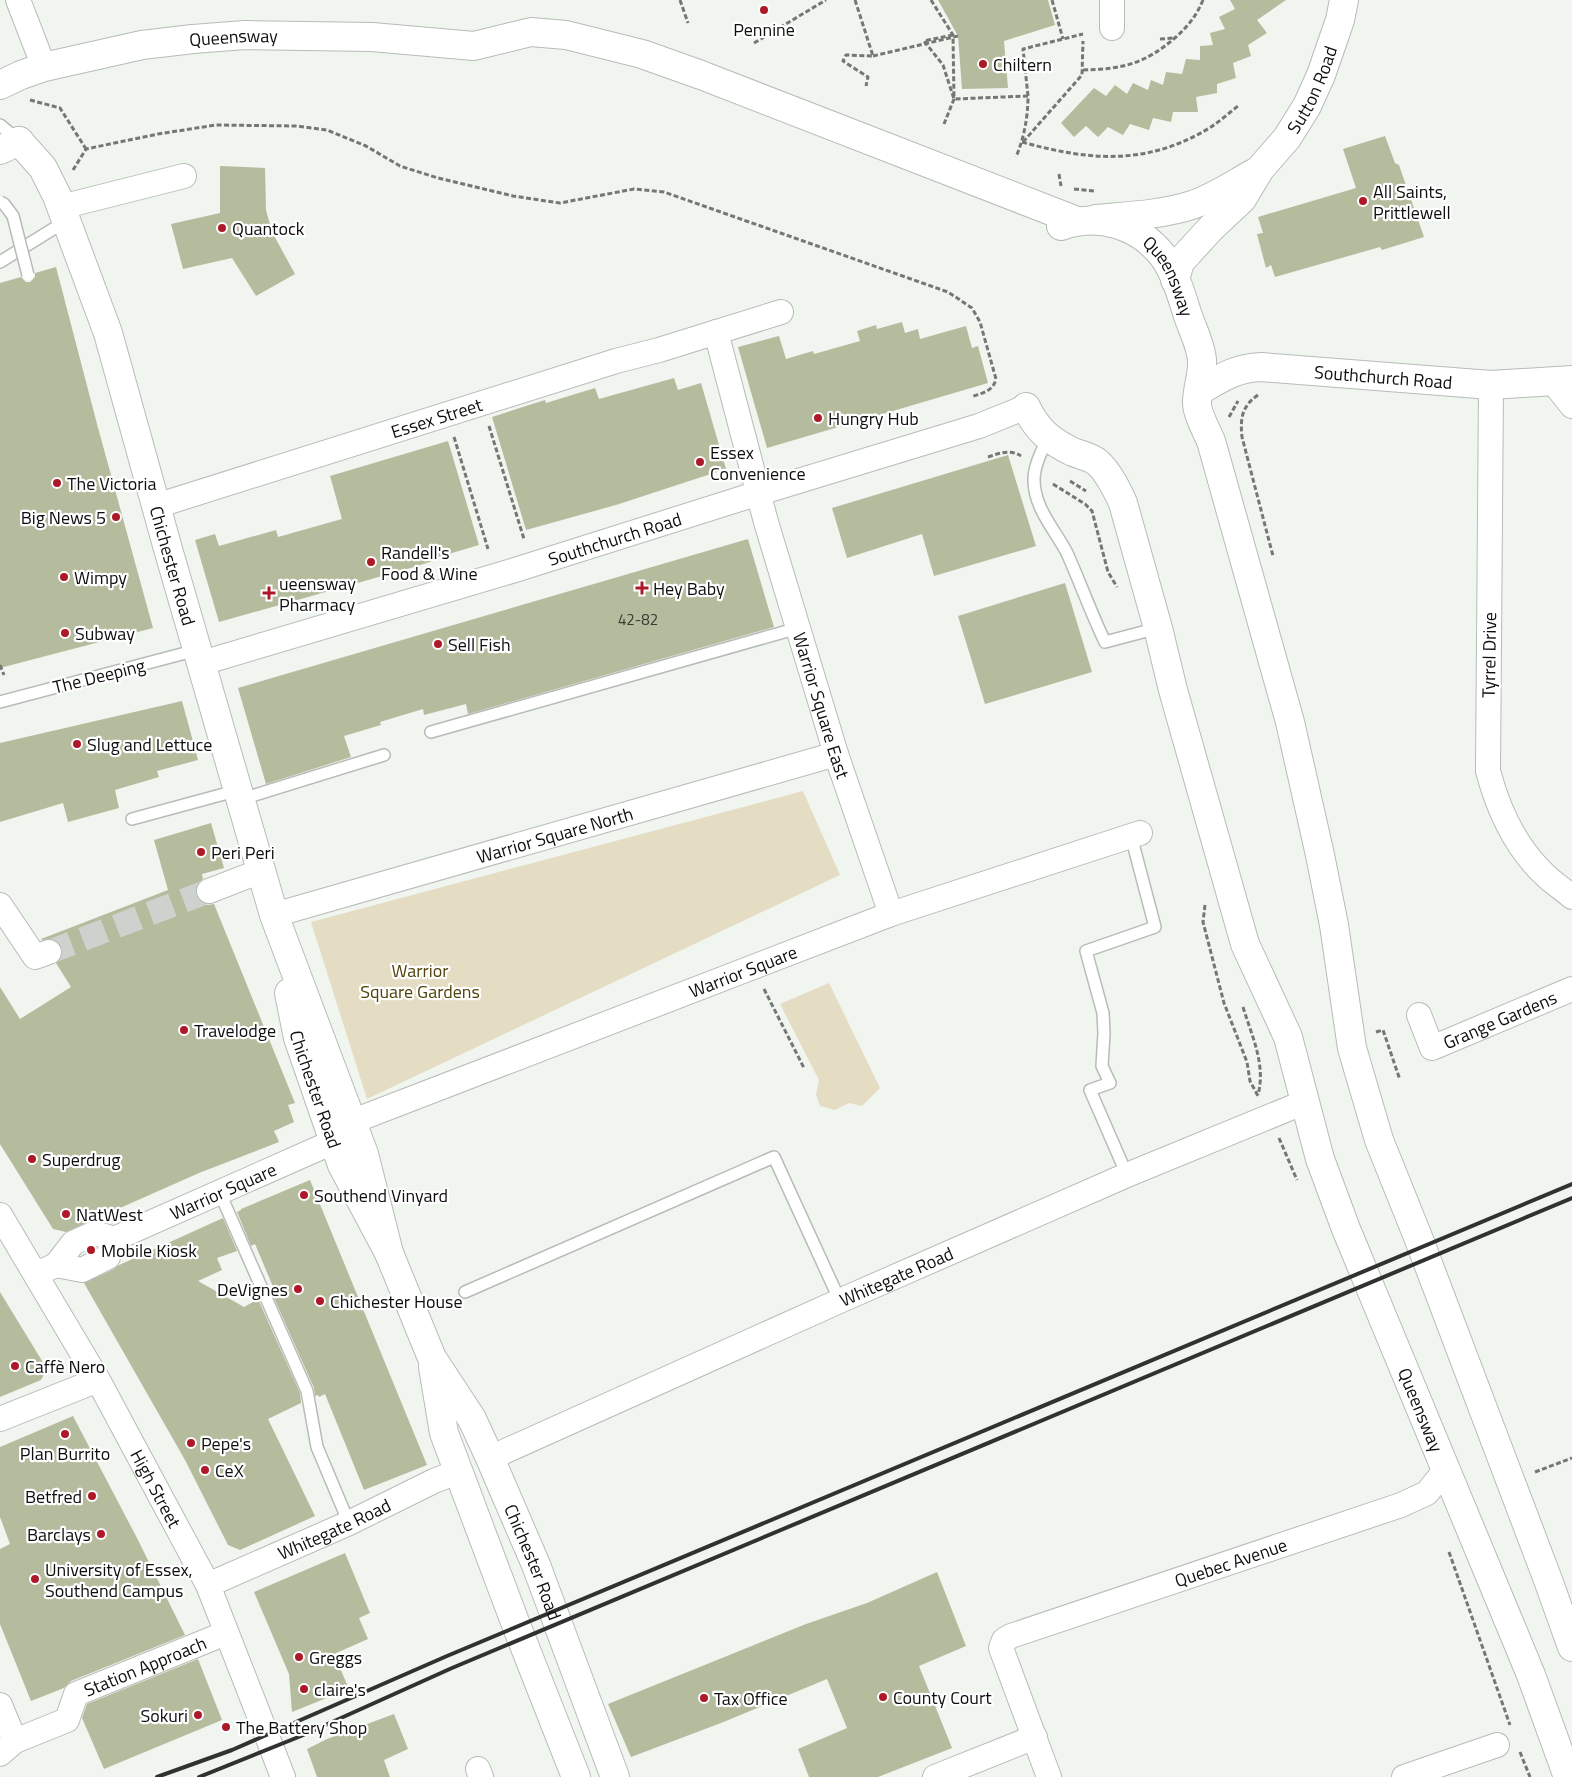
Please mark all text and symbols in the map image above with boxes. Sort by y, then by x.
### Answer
marker: Pennine [758,4,770,16]
place label: Pennine [733,16,795,43]
street label: Queensway [188,21,278,53]
street label: Sutton Road [1280,42,1344,139]
place label: Chiltern [993,51,1052,78]
marker: Chiltern [977,58,989,70]
place label: All Saints, Prittlewell [1373,178,1451,226]
marker: All Saints, Prittlewell [1357,195,1369,207]
place label: Quantock [232,215,305,242]
marker: Quantock [216,222,228,234]
street label: Queensway [1137,229,1201,320]
street label: Southchurch Road [1313,358,1453,395]
street label: Essex Street [387,390,486,445]
place label: Hungry Hub [828,405,919,432]
marker: Hungry Hub [812,412,824,424]
place label: Essex Convenience [710,439,805,487]
marker: Essex Convenience [694,456,706,468]
place label: The Victoria [67,470,156,497]
marker: The Victoria [51,477,63,489]
street label: Chichester Road [143,503,203,628]
place label: Big News 5 [21,504,106,531]
street label: Southchurch Road [545,505,685,572]
marker: Big News 5 [110,511,122,523]
place label: Randell's Food & Wine [381,539,478,587]
marker: Randell's Food & Wine [365,556,377,568]
place label: Wimpy [74,564,127,591]
place label: ueensway Pharmacy [279,570,356,618]
marker: Wimpy [58,571,70,583]
place label: Hey Baby [653,575,725,602]
marker: Hey Baby [635,581,649,595]
marker: ueensway Pharmacy [263,587,275,599]
house number: 42-82 [618,608,658,631]
street label: Tyrrel Drive [1475,612,1503,698]
place label: Subway [75,620,135,647]
marker: Subway [59,627,71,639]
street label: Warrior Square East [787,629,857,783]
place label: Sell Fish [448,631,511,658]
marker: Sell Fish [432,638,444,650]
street label: The Deeping [50,651,148,701]
place label: Slug and Lettuce [87,731,212,758]
marker: Slug and Lettuce [71,738,83,750]
street label: Warrior Square North [473,799,636,870]
place label: Peri Peri [211,839,275,866]
marker: Peri Peri [195,846,207,858]
street label: Warrior Square [685,938,801,1004]
park label: Warrior Square Gardens [360,957,480,1005]
street label: Grange Gardens [1439,983,1561,1055]
place label: Travelodge [194,1017,276,1044]
marker: Travelodge [178,1024,190,1036]
street label: Chichester Road [283,1028,349,1152]
place label: Superdrug [42,1146,120,1173]
marker: Superdrug [26,1153,38,1165]
street label: Warrior Square [165,1155,280,1226]
place label: Southend Vinyard [314,1182,448,1209]
marker: Southend Vinyard [298,1189,310,1201]
place label: NatWest [76,1201,144,1228]
marker: NatWest [60,1208,72,1220]
place label: Mobile Kiosk [101,1237,197,1264]
street label: Whitegate Road [835,1239,957,1313]
marker: Mobile Kiosk [85,1244,97,1256]
place label: DeVignes [217,1276,288,1303]
marker: DeVignes [292,1283,304,1295]
place label: Chichester House [330,1288,463,1315]
marker: Chichester House [314,1295,326,1307]
place label: Caffè Nero [25,1353,105,1380]
marker: Caffè Nero [9,1360,21,1372]
street label: Queensway [1391,1363,1451,1456]
marker: Plan Burrito [59,1428,71,1440]
place label: Pepe's [201,1430,251,1457]
marker: Pepe's [185,1437,197,1449]
place label: Plan Burrito [20,1440,110,1467]
street label: High Street [124,1444,189,1533]
place label: CeX [215,1457,244,1484]
marker: CeX [199,1464,211,1476]
place label: Betfred [25,1483,82,1510]
marker: Betfred [86,1490,98,1502]
street label: Whitegate Road [273,1491,395,1566]
street label: Chichester Road [498,1500,569,1624]
place label: Barclays [27,1521,91,1548]
marker: Barclays [95,1528,107,1540]
street label: Quebec Avenue [1171,1531,1291,1594]
place label: University of Essex, Southend Campus [45,1556,193,1604]
marker: University of Essex, Southend Campus [29,1573,41,1585]
street label: Station Approach [80,1629,210,1703]
place label: Greggs [309,1644,362,1671]
marker: Greggs [293,1651,305,1663]
place label: claire's [314,1676,366,1703]
marker: claire's [298,1683,310,1695]
place label: County Court [893,1684,992,1711]
place label: Tax Office [714,1685,788,1712]
marker: County Court [877,1691,889,1703]
marker: Tax Office [698,1692,710,1704]
place label: Sokuri [140,1702,188,1729]
marker: Sokuri [192,1709,204,1721]
place label: The Battery Shop [236,1714,367,1741]
marker: The Battery Shop [220,1721,232,1733]

